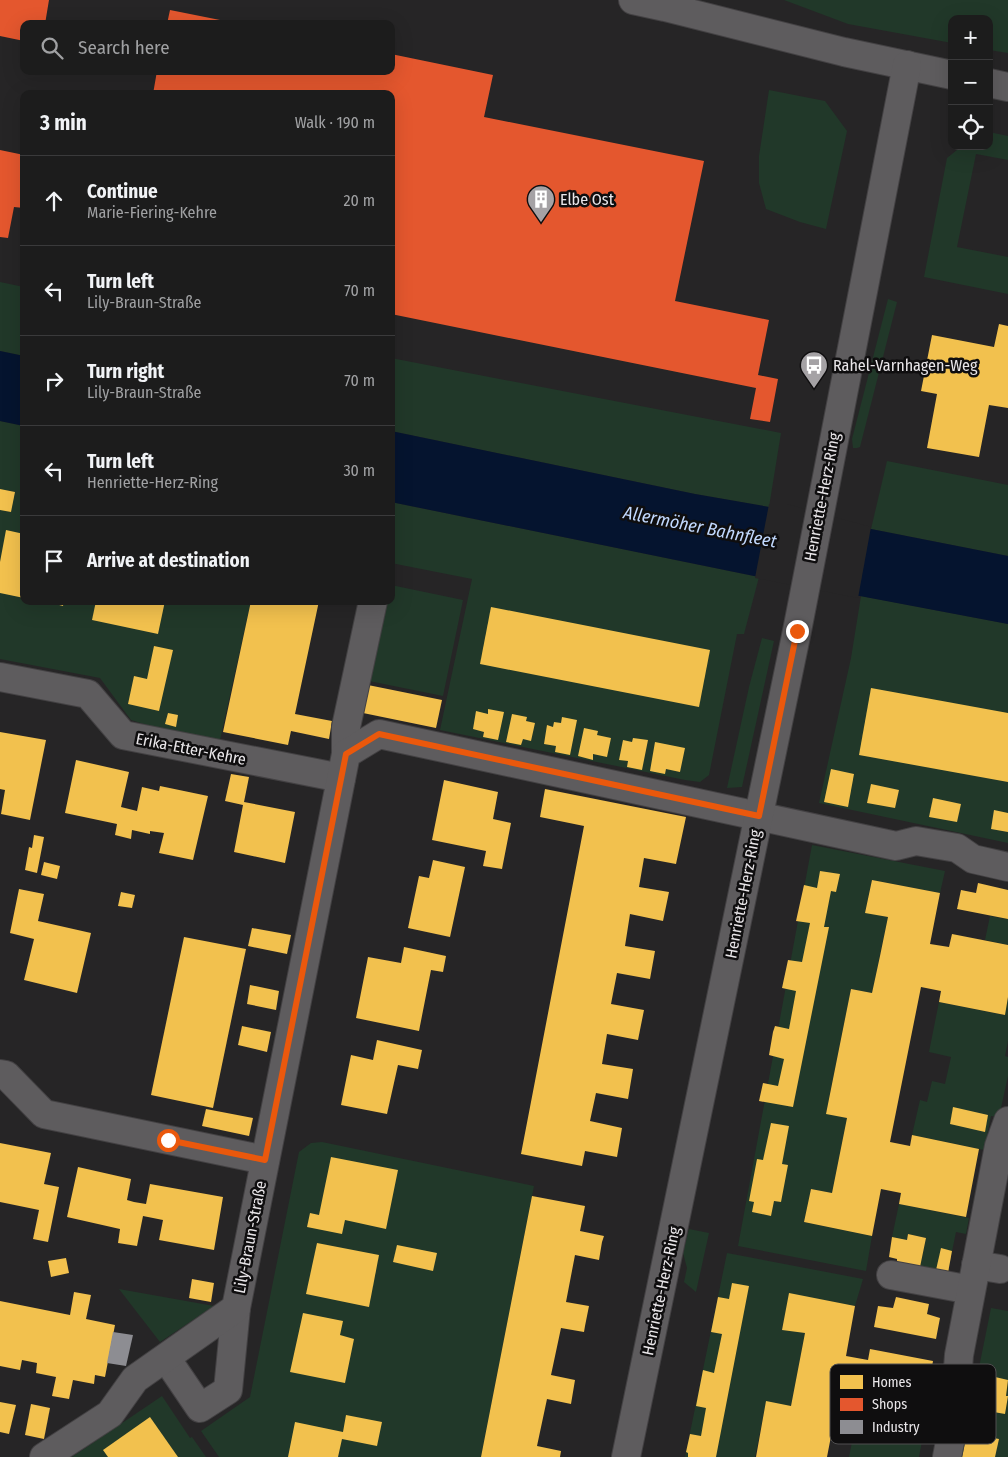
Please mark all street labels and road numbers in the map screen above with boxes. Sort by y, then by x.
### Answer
street label: Henriette-Herz-Ring [800,430,844,563]
street label: Erika-Etter-Kehre [134,729,248,769]
street label: Henriette-Herz-Ring [721,827,765,960]
street label: Lily-Braun-Straße [230,1179,270,1295]
street label: Henriette-Herz-Ring [638,1224,684,1357]

